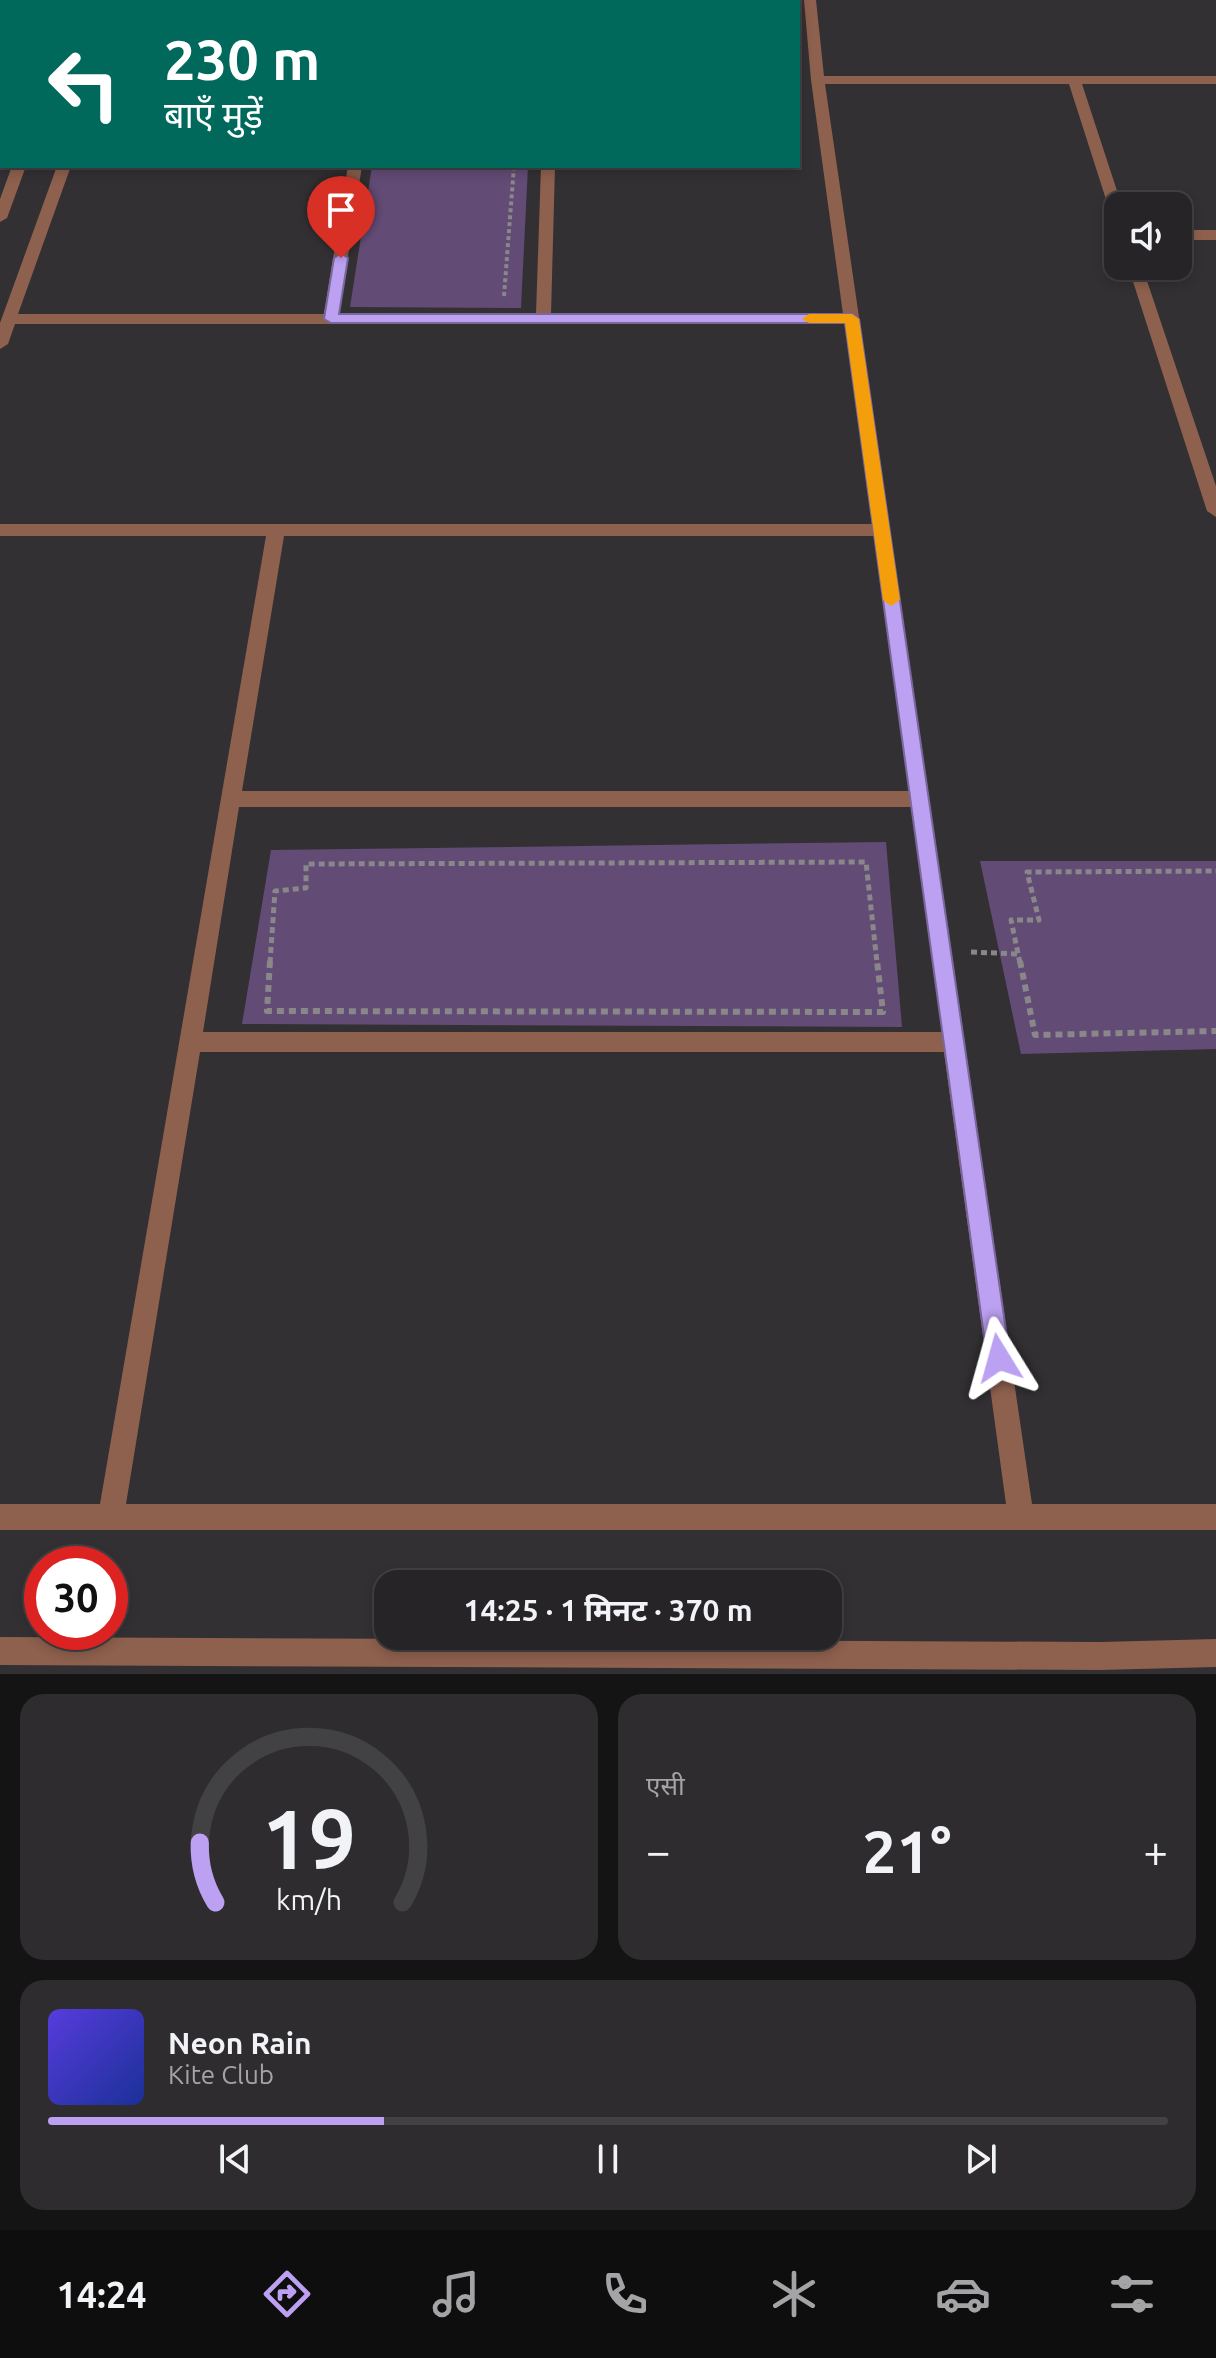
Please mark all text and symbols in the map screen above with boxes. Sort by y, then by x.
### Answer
text: 230 m [164,28,320,91]
icon: left [32,32,136,136]
text: बाएँ मुड़ें [164,94,263,135]
pin [307,176,375,258]
icon: arrive [319,188,363,232]
map controls [1104,192,1192,280]
button: sound [1104,192,1192,280]
position arrow [957,1316,1041,1400]
speed limit sign: 30 [24,1546,128,1650]
text: 14:25 · 1 मिनट · 370 m [464,1593,753,1627]
text: एसी [646,1771,685,1800]
text: 19 [262,1791,356,1885]
text: 21° [863,1817,951,1884]
text: − [646,1826,671,1875]
text: + [1143,1826,1168,1875]
text: km/h [276,1883,342,1915]
text: Neon Rain [168,2026,312,2060]
text: Kite Club [168,2060,274,2089]
icon: previous [213,2137,257,2181]
icon: pause [586,2137,630,2181]
icon: next [959,2137,1003,2181]
icon: directions [259,2266,315,2322]
icon: music [428,2266,484,2322]
icon: phone [597,2266,653,2322]
icon: climate [766,2266,822,2322]
icon: car [935,2266,991,2322]
icon: filters [1104,2266,1160,2322]
text: 14:24 [56,2274,147,2315]

